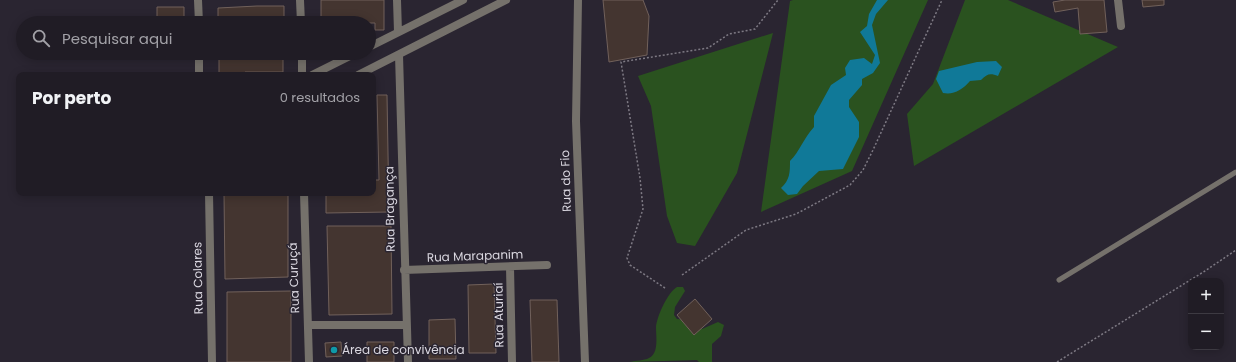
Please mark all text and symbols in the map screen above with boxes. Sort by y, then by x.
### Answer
search box [16,16,376,60]
icon: search [30,27,52,49]
text: Pesquisar aqui [62,28,172,49]
text: Por perto [32,86,111,110]
text: 0 resultados [280,88,360,107]
street label: Rua do Fio [556,149,575,212]
street label: Rua Bragança [380,166,399,252]
street label: Rua Colares [188,242,207,314]
street label: Rua Curuçá [284,242,303,314]
street label: Rua Marapanim [426,245,524,266]
map controls [1188,278,1224,350]
button: + [1188,278,1224,314]
street label: Rua Aturiaí [489,282,508,348]
button: − [1188,314,1224,350]
place label: Área de convivência [342,341,465,358]
marker: Área de convivência [329,345,339,355]

